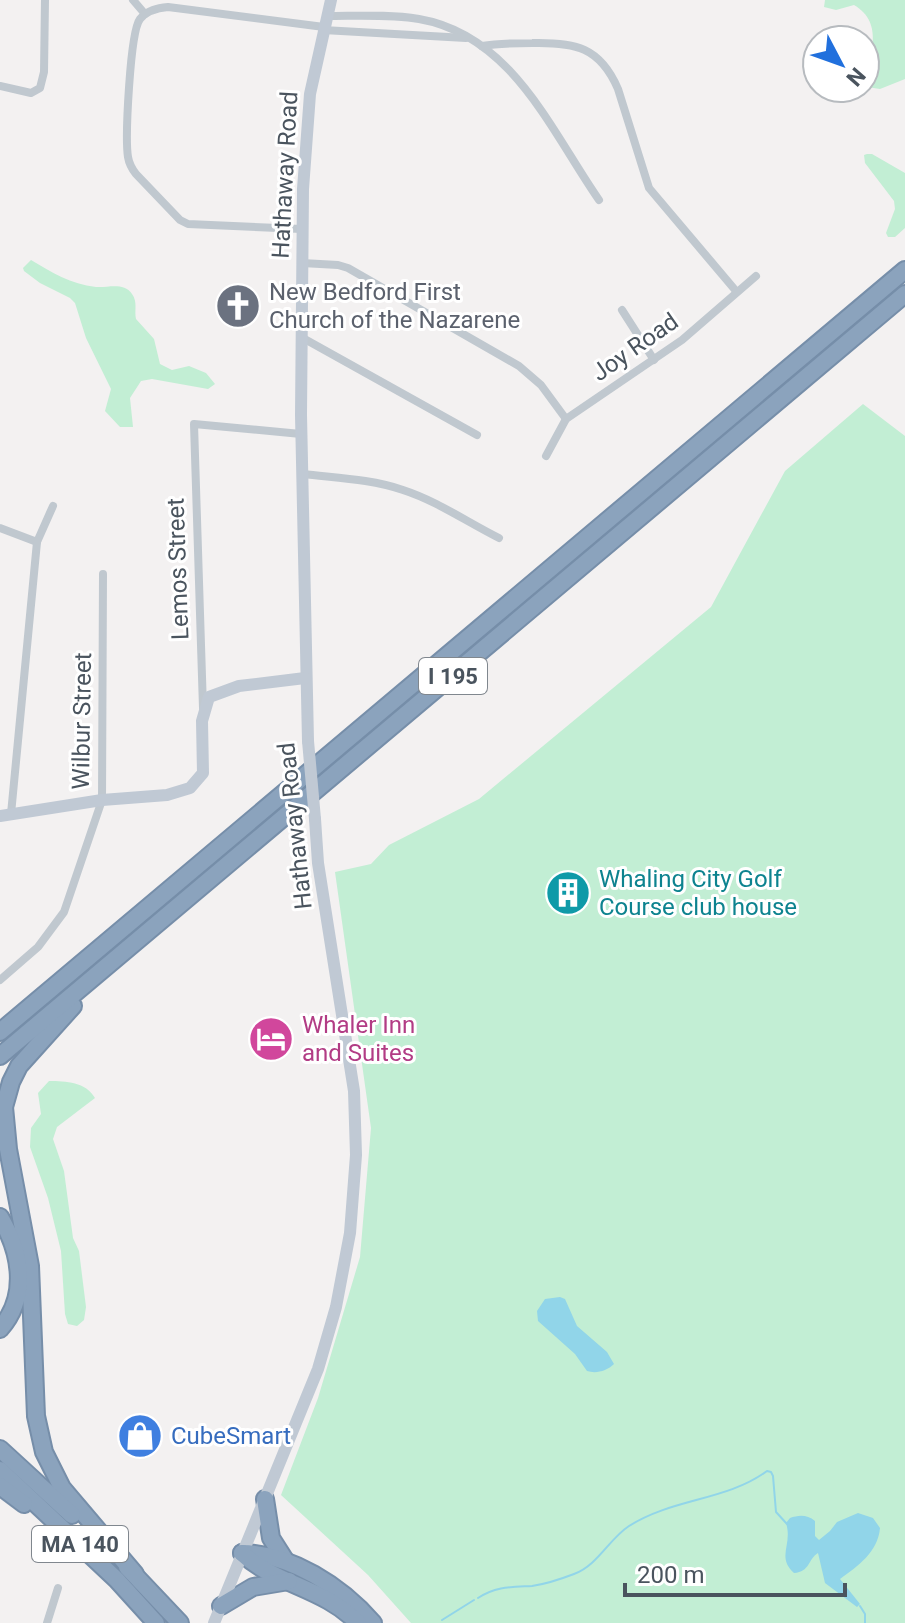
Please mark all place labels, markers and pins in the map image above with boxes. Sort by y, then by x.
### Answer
place label: New Bedford First Church of the Nazarene [269,278,520,334]
church icon: New Bedford First Church of the Nazarene [214,282,262,330]
place label: Whaling City Golf Course club house [599,865,797,921]
building icon: Whaling City Golf Course club house [544,869,592,917]
place label: Whaler Inn and Suites [302,1011,415,1067]
hotel icon: Whaler Inn and Suites [247,1015,295,1063]
shop icon: CubeSmart [116,1412,164,1460]
place label: CubeSmart [171,1422,291,1450]

